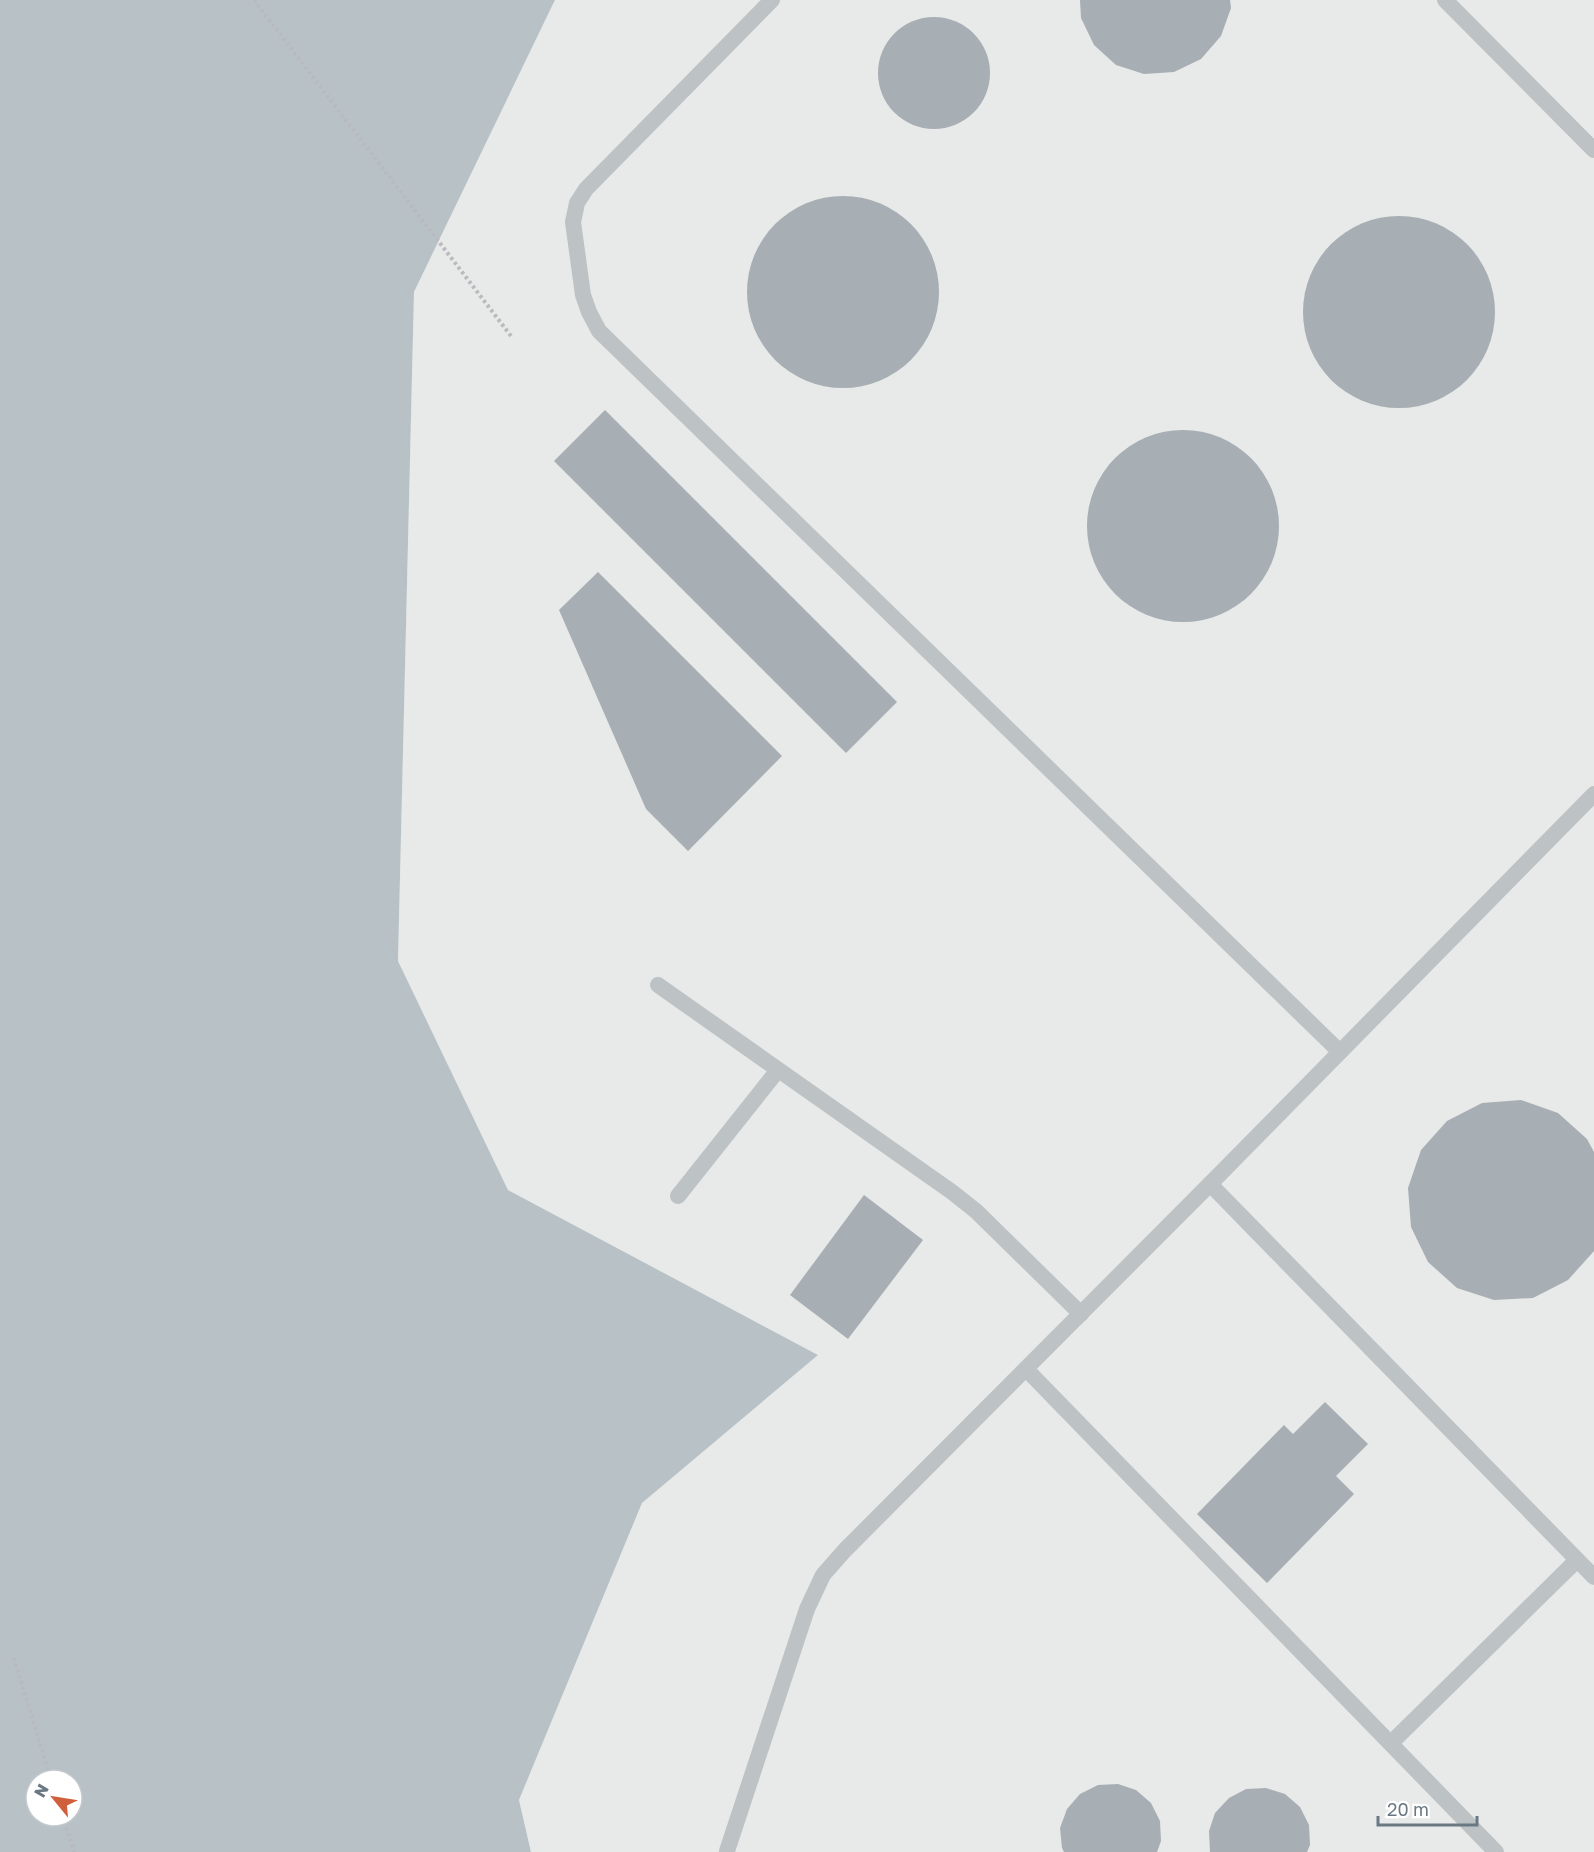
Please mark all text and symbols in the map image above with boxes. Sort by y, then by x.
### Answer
north arrow [24,1768,84,1828]
text: N [29,1780,53,1801]
scale bar [1378,1789,1477,1827]
text: 20 m [1387,1798,1429,1820]

